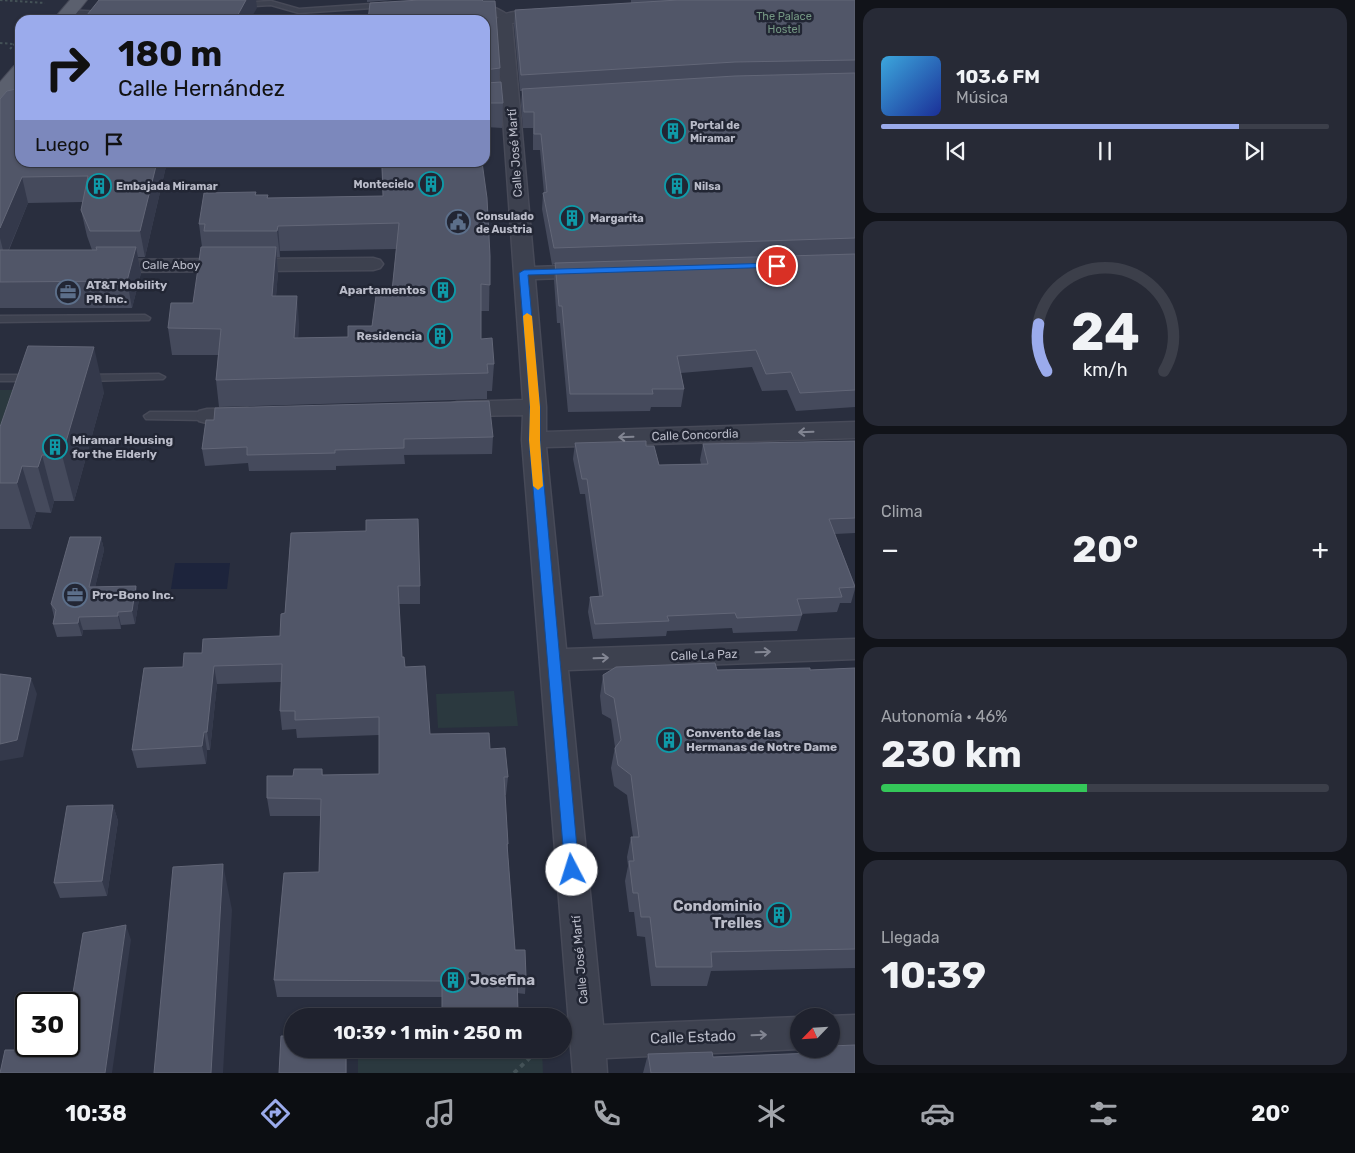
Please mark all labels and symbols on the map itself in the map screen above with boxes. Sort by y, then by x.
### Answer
park label: The Palace Hostel [756,10,812,36]
street label: Calle José Martí [505,107,525,198]
building icon: Portal de Miramar [660,118,686,144]
place label: Portal de Miramar [690,119,740,145]
building icon: Montecielo [418,171,444,197]
building icon: Embajada Miramar [86,173,112,199]
building icon: Nilsa [664,173,690,199]
place label: Montecielo [353,178,414,191]
place label: Embajada Miramar [116,180,218,193]
place label: Nilsa [694,180,721,193]
building icon: Margarita [559,205,585,231]
public building icon: Consulado de Austria [445,209,471,235]
place label: Consulado de Austria [476,210,534,236]
place label: Margarita [590,212,644,225]
pin [756,245,798,287]
street label: Calle Aboy [142,258,200,272]
building icon: Apartamentos [430,277,456,303]
place label: AT&T Mobility PR Inc. [86,278,167,306]
office icon: AT&T Mobility PR Inc. [55,279,81,305]
place label: Apartamentos [339,283,426,297]
building icon: Residencia [427,323,453,349]
place label: Residencia [357,329,422,343]
street label: Calle Concordia [651,426,739,444]
one-way arrow [799,427,815,436]
one-way arrow [619,432,635,442]
place label: Miramar Housing for the Elderly [72,433,173,461]
building icon: Miramar Housing for the Elderly [42,434,68,460]
office icon: Pro-Bono Inc. [62,582,88,608]
place label: Pro-Bono Inc. [92,588,174,602]
street label: Calle La Paz [670,647,738,663]
one-way arrow [755,648,771,657]
one-way arrow [593,654,609,663]
place label: Convento de las Hermanas de Notre Dame [686,726,837,754]
building icon: Convento de las Hermanas de Notre Dame [656,727,682,753]
position arrow [545,843,597,895]
place label: Condominio Trelles [673,897,762,932]
building icon: Condominio Trelles [766,902,792,928]
street label: Calle José Martí [569,914,591,1005]
building icon: Josefina [440,967,466,993]
place label: Josefina [470,971,535,989]
speed limit sign: 30 [15,992,80,1057]
north arrow [790,1008,840,1058]
street label: Calle Estado [650,1027,736,1047]
one-way arrow [750,1030,766,1039]

